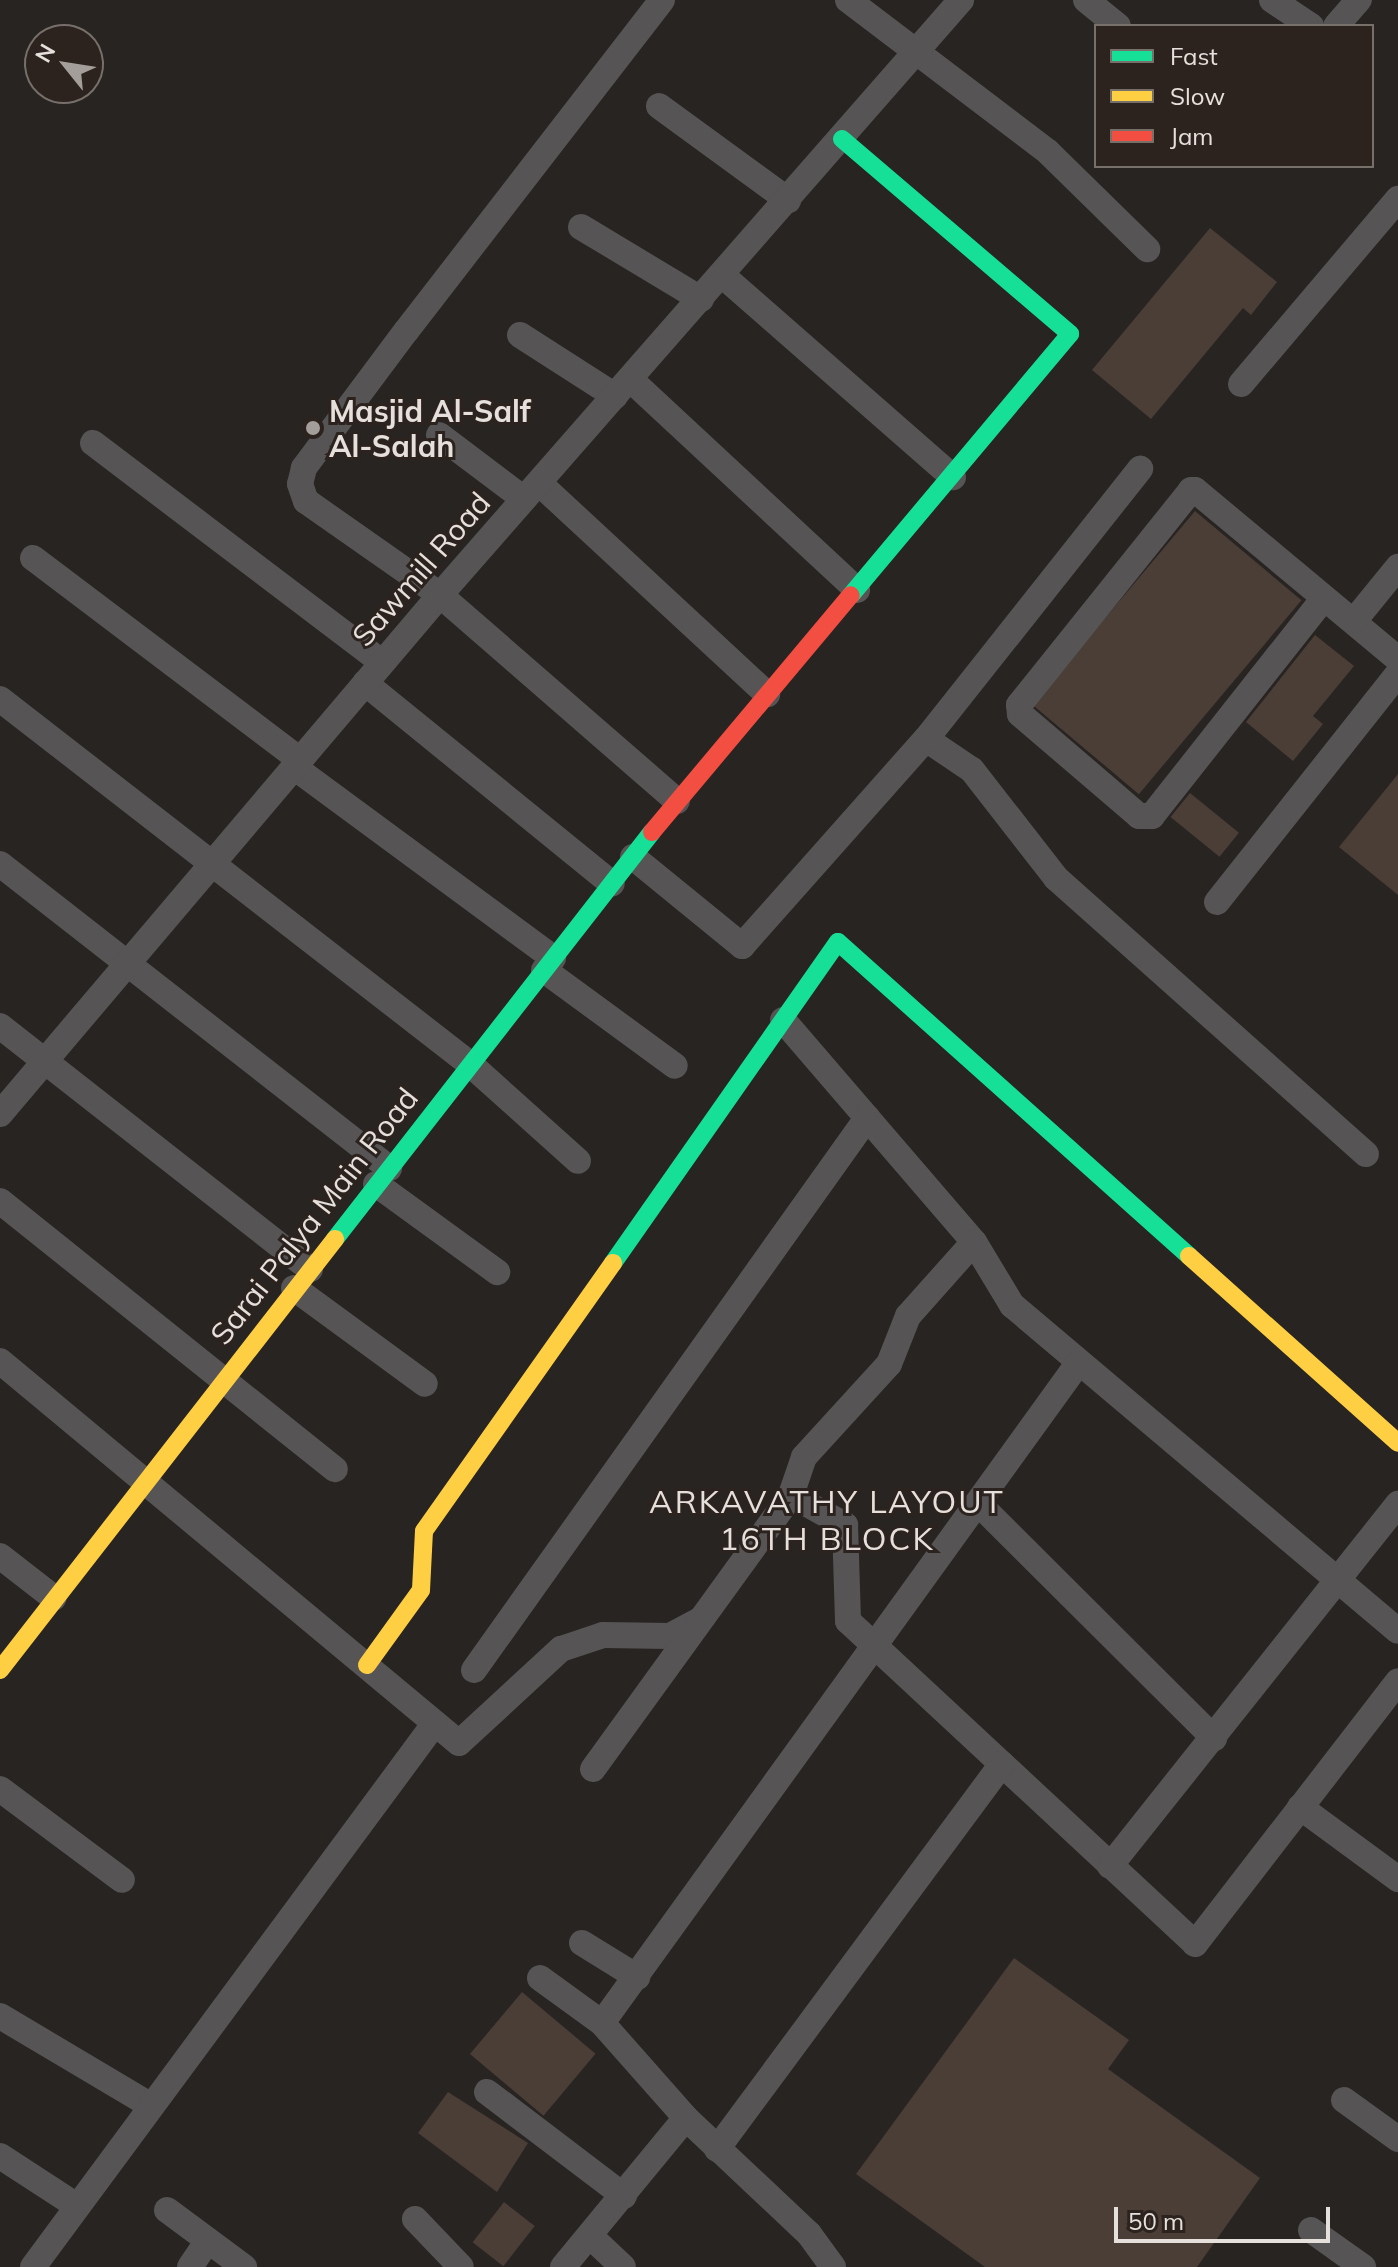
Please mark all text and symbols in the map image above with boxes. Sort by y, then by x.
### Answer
north arrow [24,24,104,104]
legend [1094,24,1374,168]
text: N [29,39,61,67]
text: Fast [1170,41,1218,71]
text: Slow [1170,81,1225,111]
text: Jam [1170,121,1213,151]
place label: Masjid Al-Salf Al-Salah [329,393,531,464]
marker: Masjid Al-Salf Al-Salah [304,419,322,437]
street label: Sawmill Road [345,485,497,653]
street label: Sarai Palya Main Road [203,1081,425,1351]
district label: ARKAVATHY LAYOUT 16TH BLOCK [649,1483,1005,1558]
scale bar [1118,2191,1334,2241]
text: 50 m [1128,2206,1184,2236]

